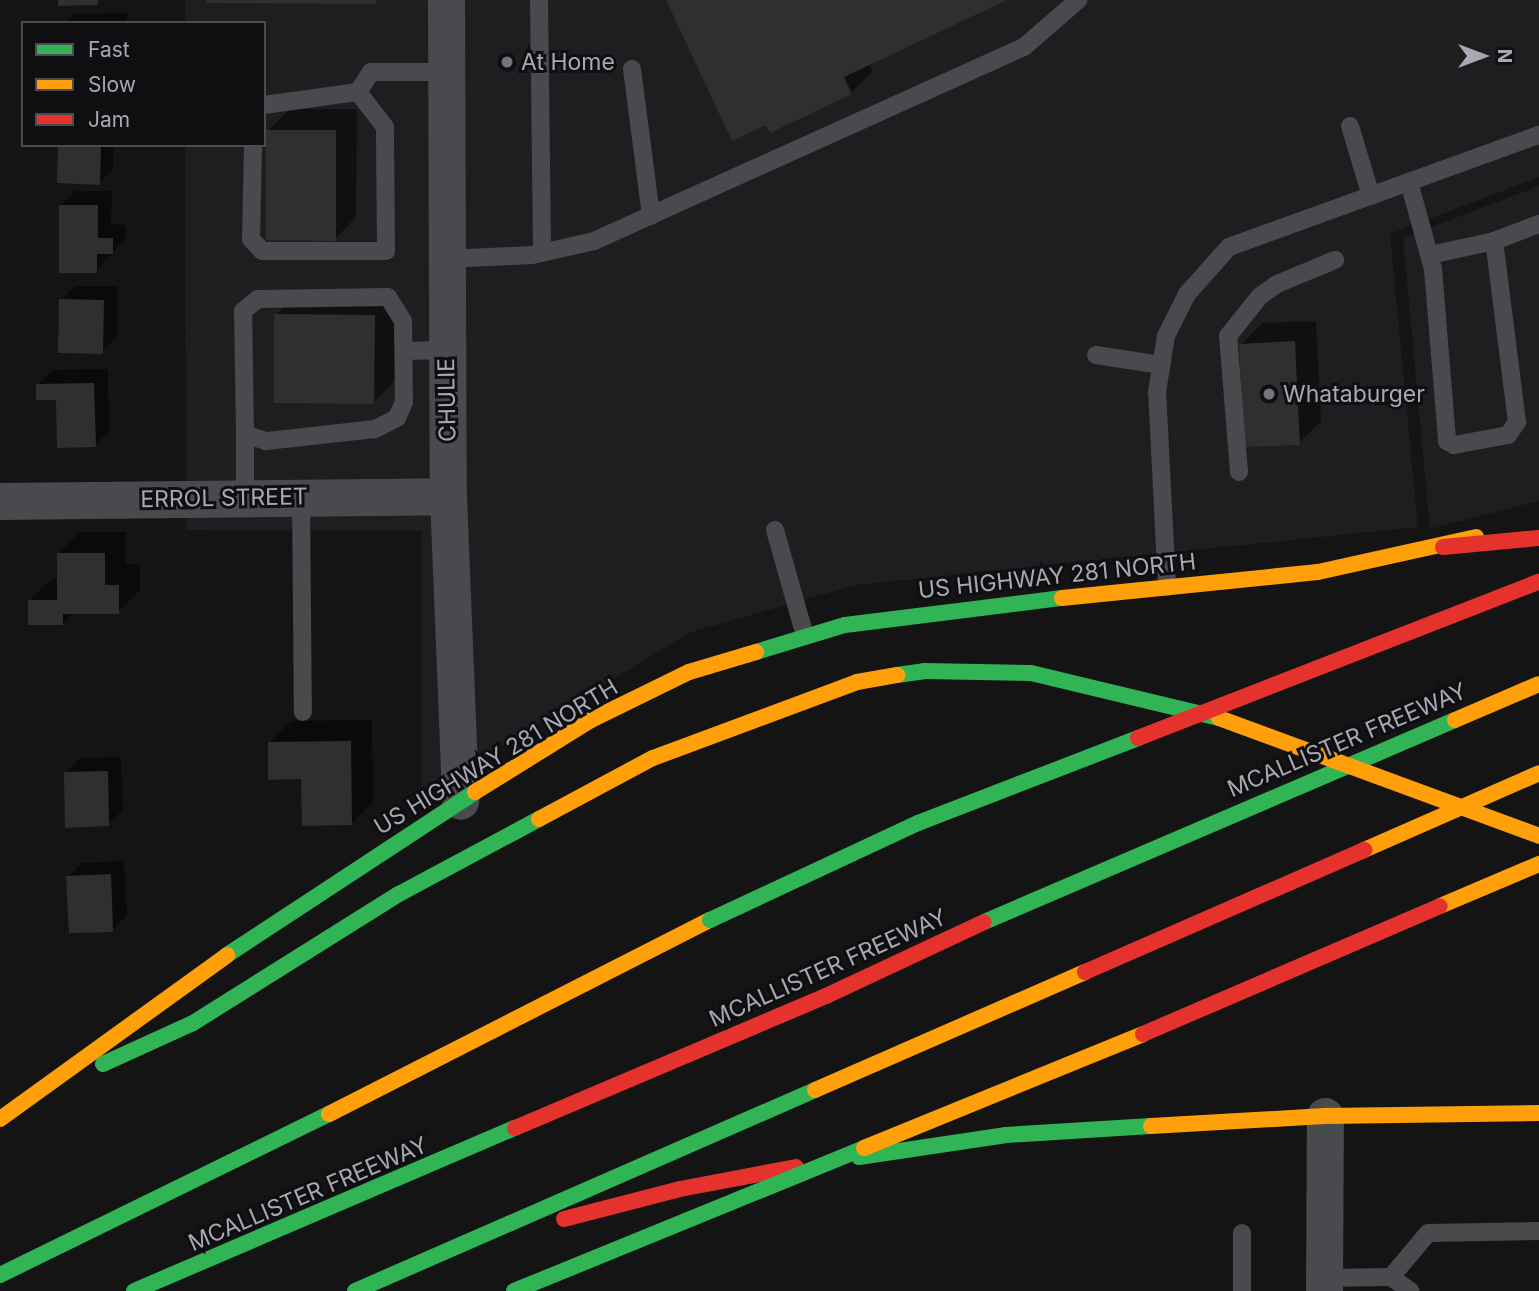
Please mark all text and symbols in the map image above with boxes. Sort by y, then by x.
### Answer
legend [21,21,266,147]
north arrow [1448,21,1518,91]
text: Fast [88,37,130,62]
place label: At Home [521,48,615,76]
text: N [1493,49,1516,63]
marker: At Home [499,54,515,70]
text: Slow [88,72,136,97]
text: Jam [88,107,130,132]
street label: CHULIE [432,358,462,442]
place label: Whataburger [1283,380,1425,408]
marker: Whataburger [1261,386,1277,402]
street label: ERROL STREET [140,483,308,513]
street label: US HIGHWAY 281 NORTH [917,548,1197,604]
street label: US HIGHWAY 281 NORTH [369,673,623,841]
street label: MCALLISTER FREEWAY [1223,677,1471,803]
street label: MCALLISTER FREEWAY [705,903,951,1033]
street label: MCALLISTER FREEWAY [184,1131,432,1257]

